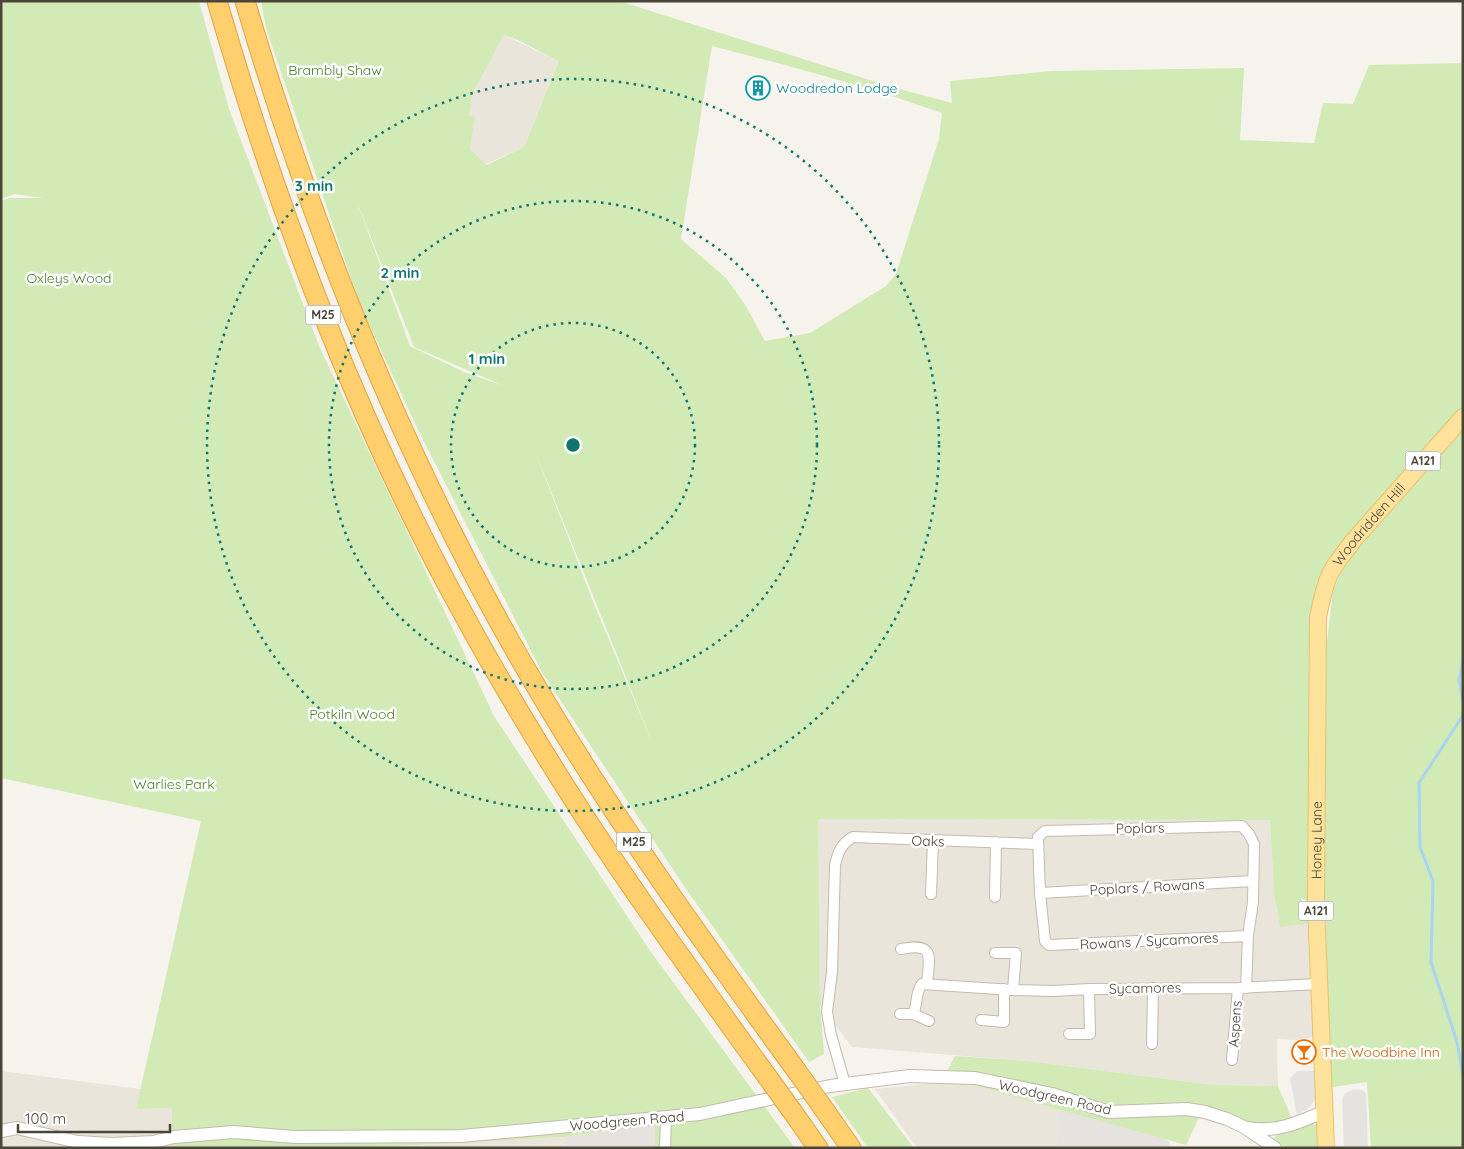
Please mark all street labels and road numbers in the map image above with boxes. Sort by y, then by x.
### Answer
road number: M25 [306,306,340,324]
road number: A121 [1406,452,1440,471]
street label: Woodridden Hill [1328,479,1409,570]
street label: Honey Lane [1307,801,1326,879]
street label: Poplars [1115,819,1165,837]
street label: Oaks [911,831,945,851]
road number: M25 [616,832,652,852]
street label: Poplars / Rowans [1089,875,1205,899]
road number: A121 [1298,901,1334,920]
street label: Rowans / Sycamores [1079,928,1219,954]
street label: Sycamores [1109,978,1181,998]
street label: Aspens [1224,1000,1246,1048]
street label: Woodgreen Road [997,1075,1113,1119]
street label: Woodgreen Road [569,1107,685,1135]

